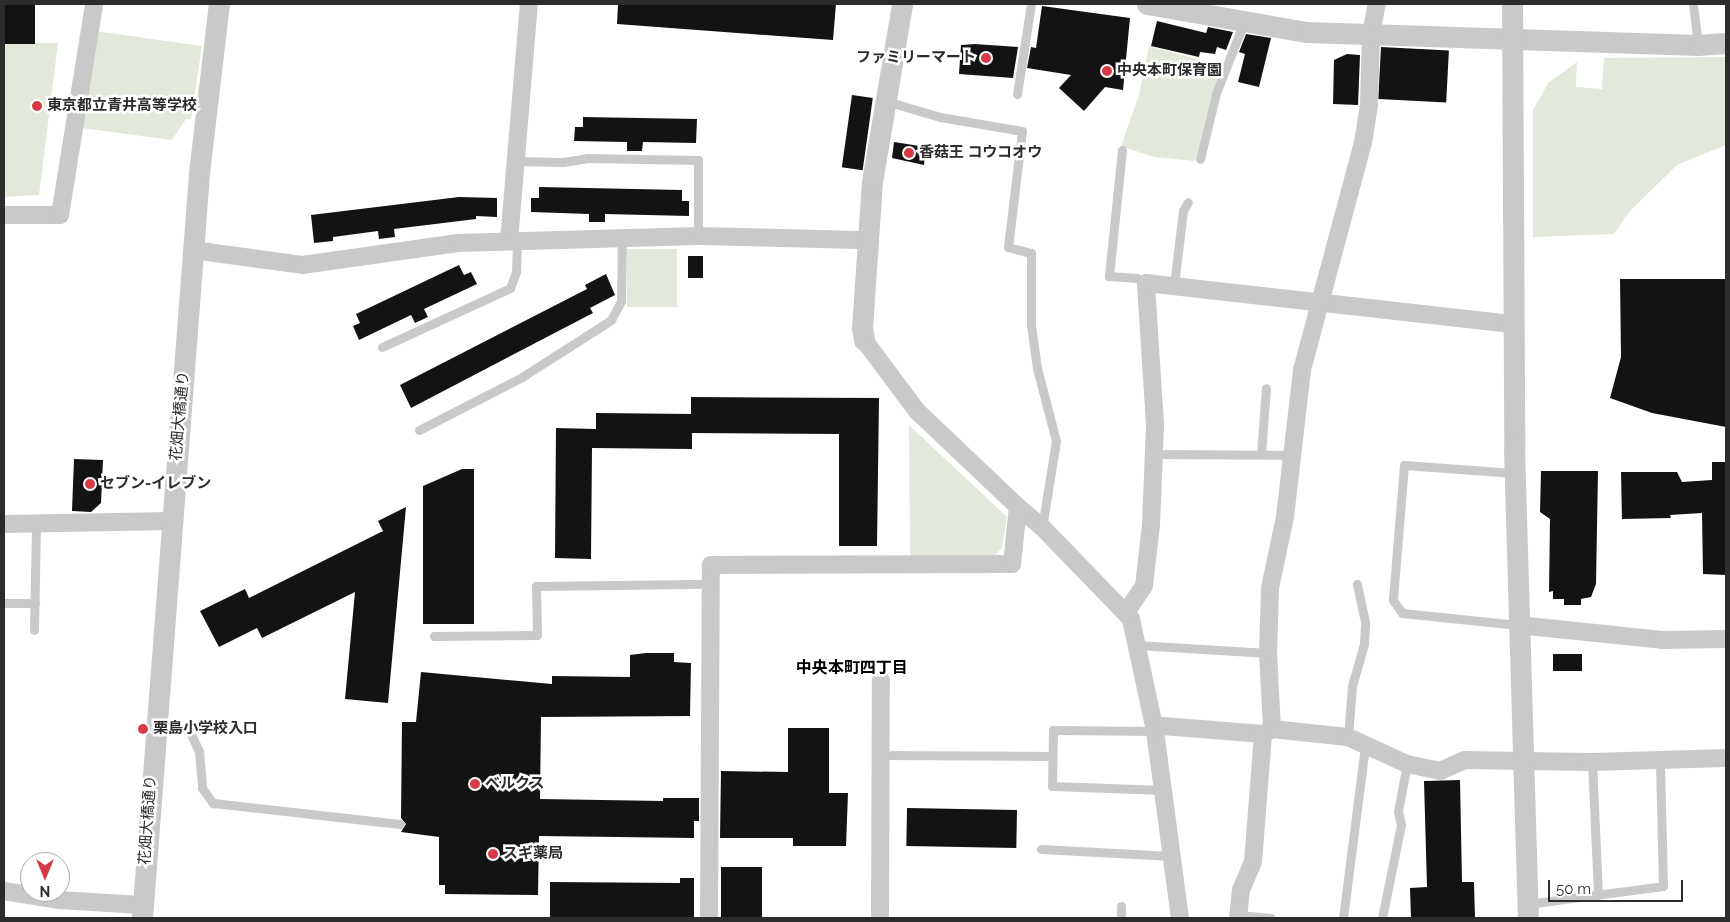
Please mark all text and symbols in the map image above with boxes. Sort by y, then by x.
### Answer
place label: ファミリーマート [856,49,976,67]
marker: ファミリーマート [980,52,992,64]
place label: 中央本町保育園 [1117,62,1222,80]
marker: 中央本町保育園 [1101,65,1113,77]
place label: 東京都立青井高等学校 [47,97,197,115]
marker: 東京都立青井高等学校 [31,100,43,112]
place label: 香菇王 コウコオウ [919,144,1043,162]
marker: 香菇王 コウコオウ [903,147,915,159]
street label: 花畑大橋通り [167,370,193,462]
place label: セブン-イレブン [100,475,211,493]
marker: セブン-イレブン [84,478,96,490]
district label: 中央本町四丁目 [796,658,908,678]
place label: 栗島小学校入口 [153,720,258,738]
marker: 栗島小学校入口 [137,723,149,735]
street label: 花畑大橋通り [136,774,160,866]
place label: ベルクス [485,775,545,793]
marker: ベルクス [469,778,481,790]
place label: スギ薬局 [503,845,563,863]
marker: スギ薬局 [487,848,499,860]
north arrow [20,852,70,902]
scale bar [1550,870,1685,902]
text: 50 m [1556,880,1591,898]
text: N [40,883,50,899]

